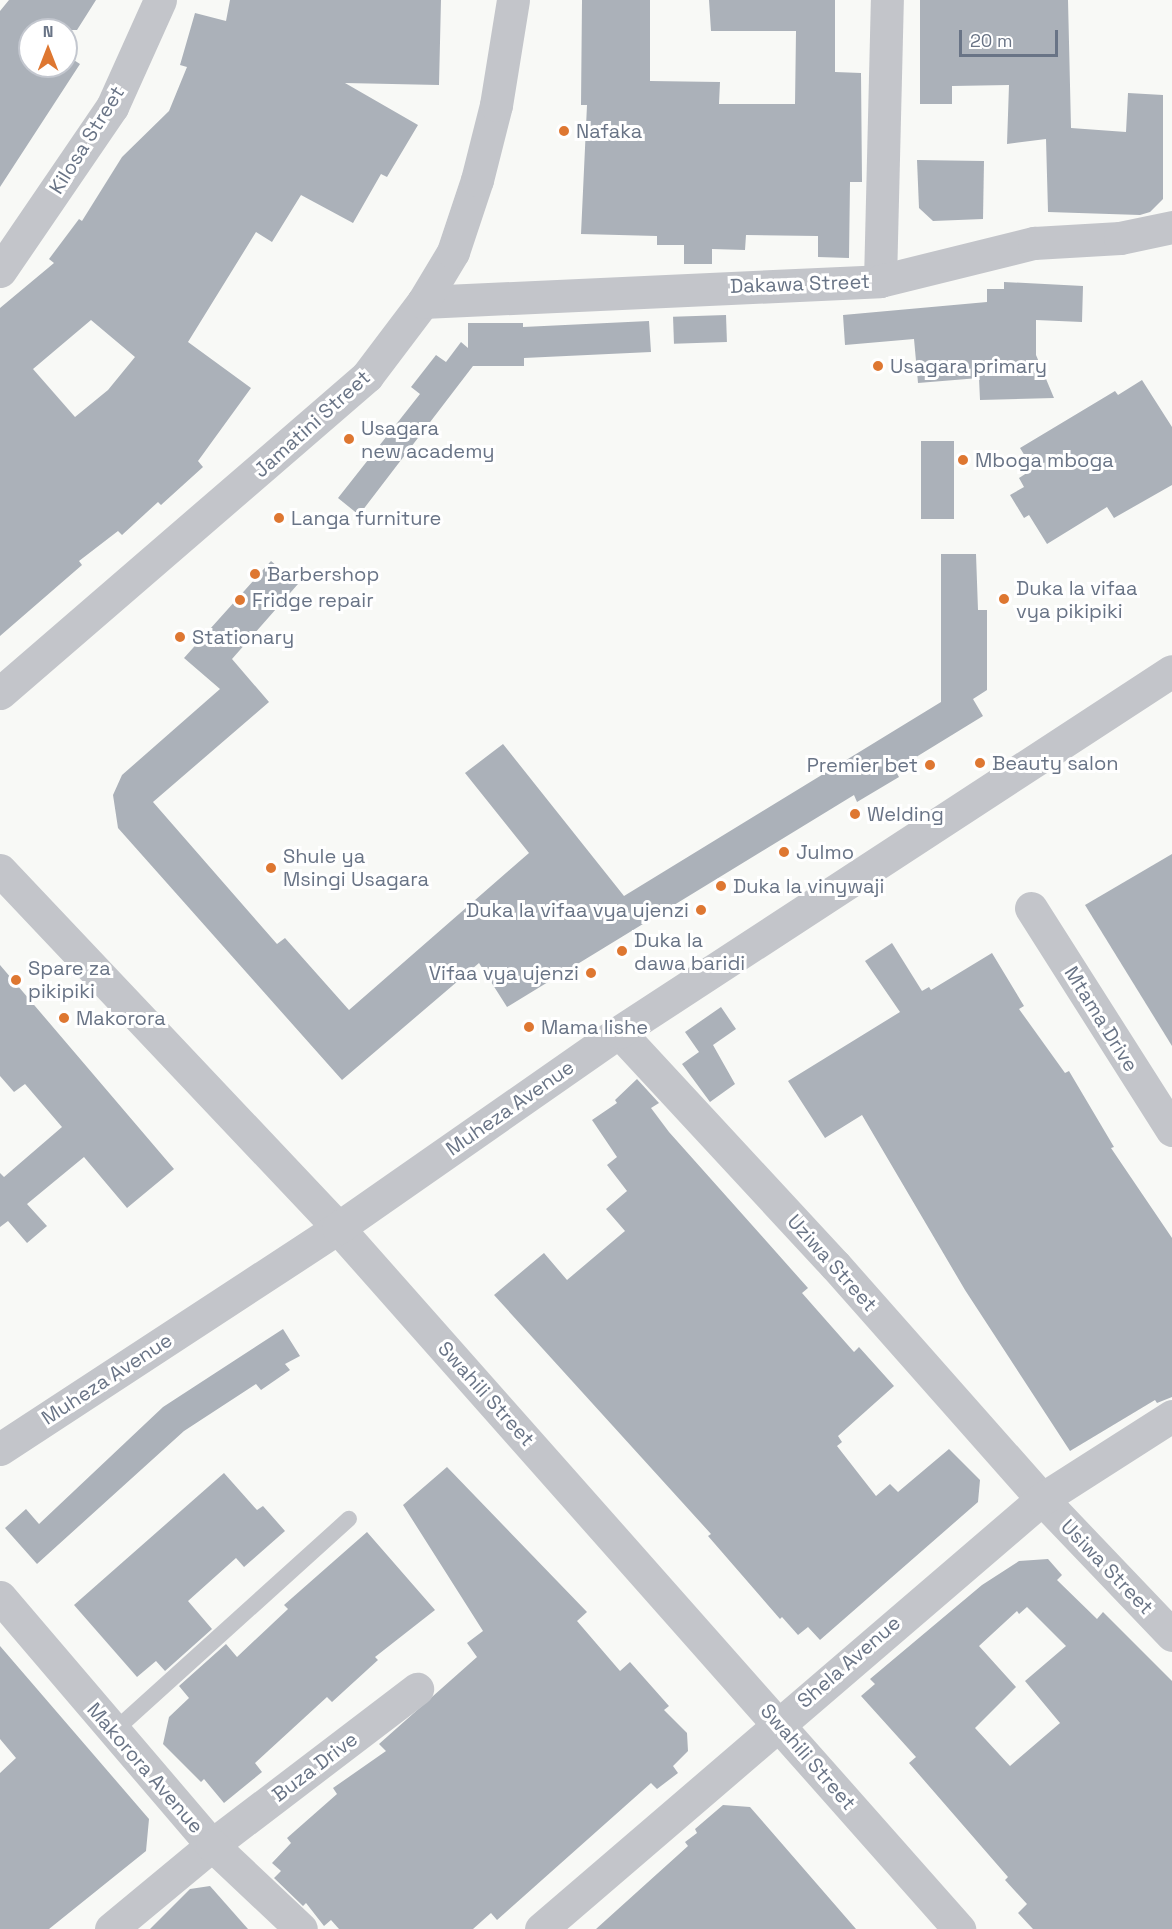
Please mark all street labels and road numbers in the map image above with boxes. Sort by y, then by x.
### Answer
street label: Kilosa Street [44,82,130,198]
street label: Dakawa Street [730,270,870,298]
street label: Jamatini Street [249,365,375,483]
street label: Mtama Drive [1059,962,1143,1076]
street label: Muheza Avenue [441,1055,579,1161]
street label: Uziwa Street [782,1210,882,1316]
street label: Muheza Avenue [37,1328,177,1430]
street label: Swahili Street [433,1337,539,1451]
street label: Usiwa Street [1056,1515,1158,1619]
street label: Shela Avenue [793,1611,905,1713]
street label: Makorora Avenue [82,1698,208,1838]
street label: Swahili Street [755,1699,861,1815]
street label: Buza Drive [268,1727,362,1807]

